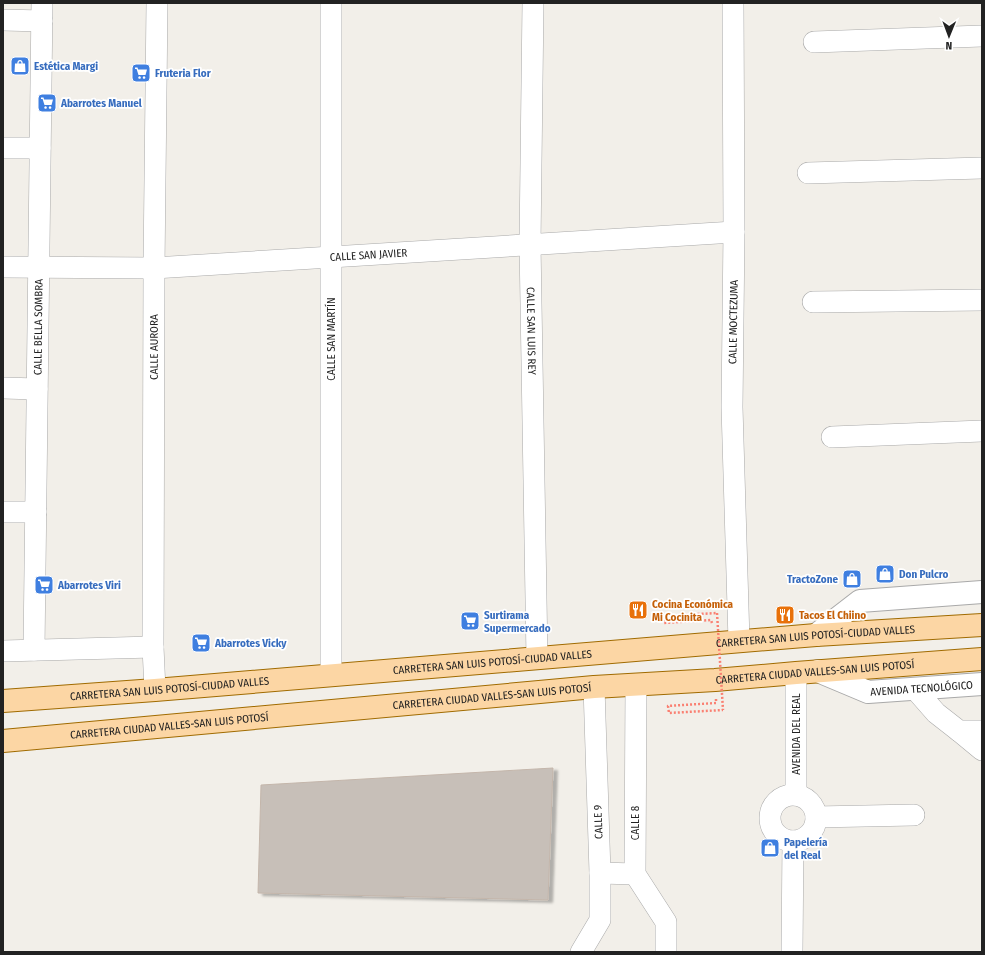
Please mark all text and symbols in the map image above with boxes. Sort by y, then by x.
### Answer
north arrow [929,16,969,56]
text: N [945,39,952,52]
shop icon: Estética Margi [9,55,31,77]
place label: Estética Margi [34,60,98,73]
supermarket icon: Fruteria Flor [130,62,152,84]
place label: Fruteria Flor [155,67,212,80]
supermarket icon: Abarrotes Manuel [36,92,58,114]
place label: Abarrotes Manuel [60,97,143,110]
street label: CALLE SAN JAVIER [329,246,408,264]
street label: CALLE BELLA SOMBRA [31,279,46,375]
street label: CALLE MOCTEZUMA [726,280,741,364]
street label: CALLE SAN LUIS REY [524,287,538,376]
street label: CALLE SAN MARTÍN [324,297,338,381]
street label: CALLE AURORA [148,314,161,380]
shop icon: Don Pulcro [874,563,896,585]
shop icon: TractoZone [841,568,863,590]
place label: Don Pulcro [899,568,948,581]
place label: TractoZone [787,573,838,586]
supermarket icon: Abarrotes Viri [33,574,55,596]
place label: Abarrotes Viri [57,579,121,592]
place label: Cocina Económica Mi Cocinita [652,598,734,624]
restaurant icon: Cocina Económica Mi Cocinita [627,599,649,621]
restaurant icon: Tacos El Chiino [774,604,796,626]
place label: Surtirama Supermercado [484,609,551,635]
place label: Tacos El Chiino [799,609,866,622]
supermarket icon: Surtirama Supermercado [459,610,481,632]
street label: CARRETERA SAN LUIS POTOSÍ-CIUDAD VALLES [715,623,916,650]
supermarket icon: Abarrotes Vicky [190,632,212,654]
place label: Abarrotes Vicky [214,637,287,650]
street label: CARRETERA SAN LUIS POTOSÍ-CIUDAD VALLES [392,648,593,677]
street label: CARRETERA CIUDAD VALLES-SAN LUIS POTOSÍ [715,657,915,687]
street label: CARRETERA SAN LUIS POTOSÍ-CIUDAD VALLES [70,674,270,703]
street label: AVENIDA TECNOLÓGICO [870,679,973,699]
street label: CARRETERA CIUDAD VALLES-SAN LUIS POTOSÍ [392,680,592,712]
street label: AVENIDA DEL REAL [790,693,803,775]
street label: CARRETERA CIUDAD VALLES-SAN LUIS POTOSÍ [70,710,269,742]
street label: CALLE 9 [591,805,606,839]
street label: CALLE 8 [629,805,642,840]
place label: Papelería del Real [784,836,828,862]
shop icon: Papelería del Real [759,837,781,859]

